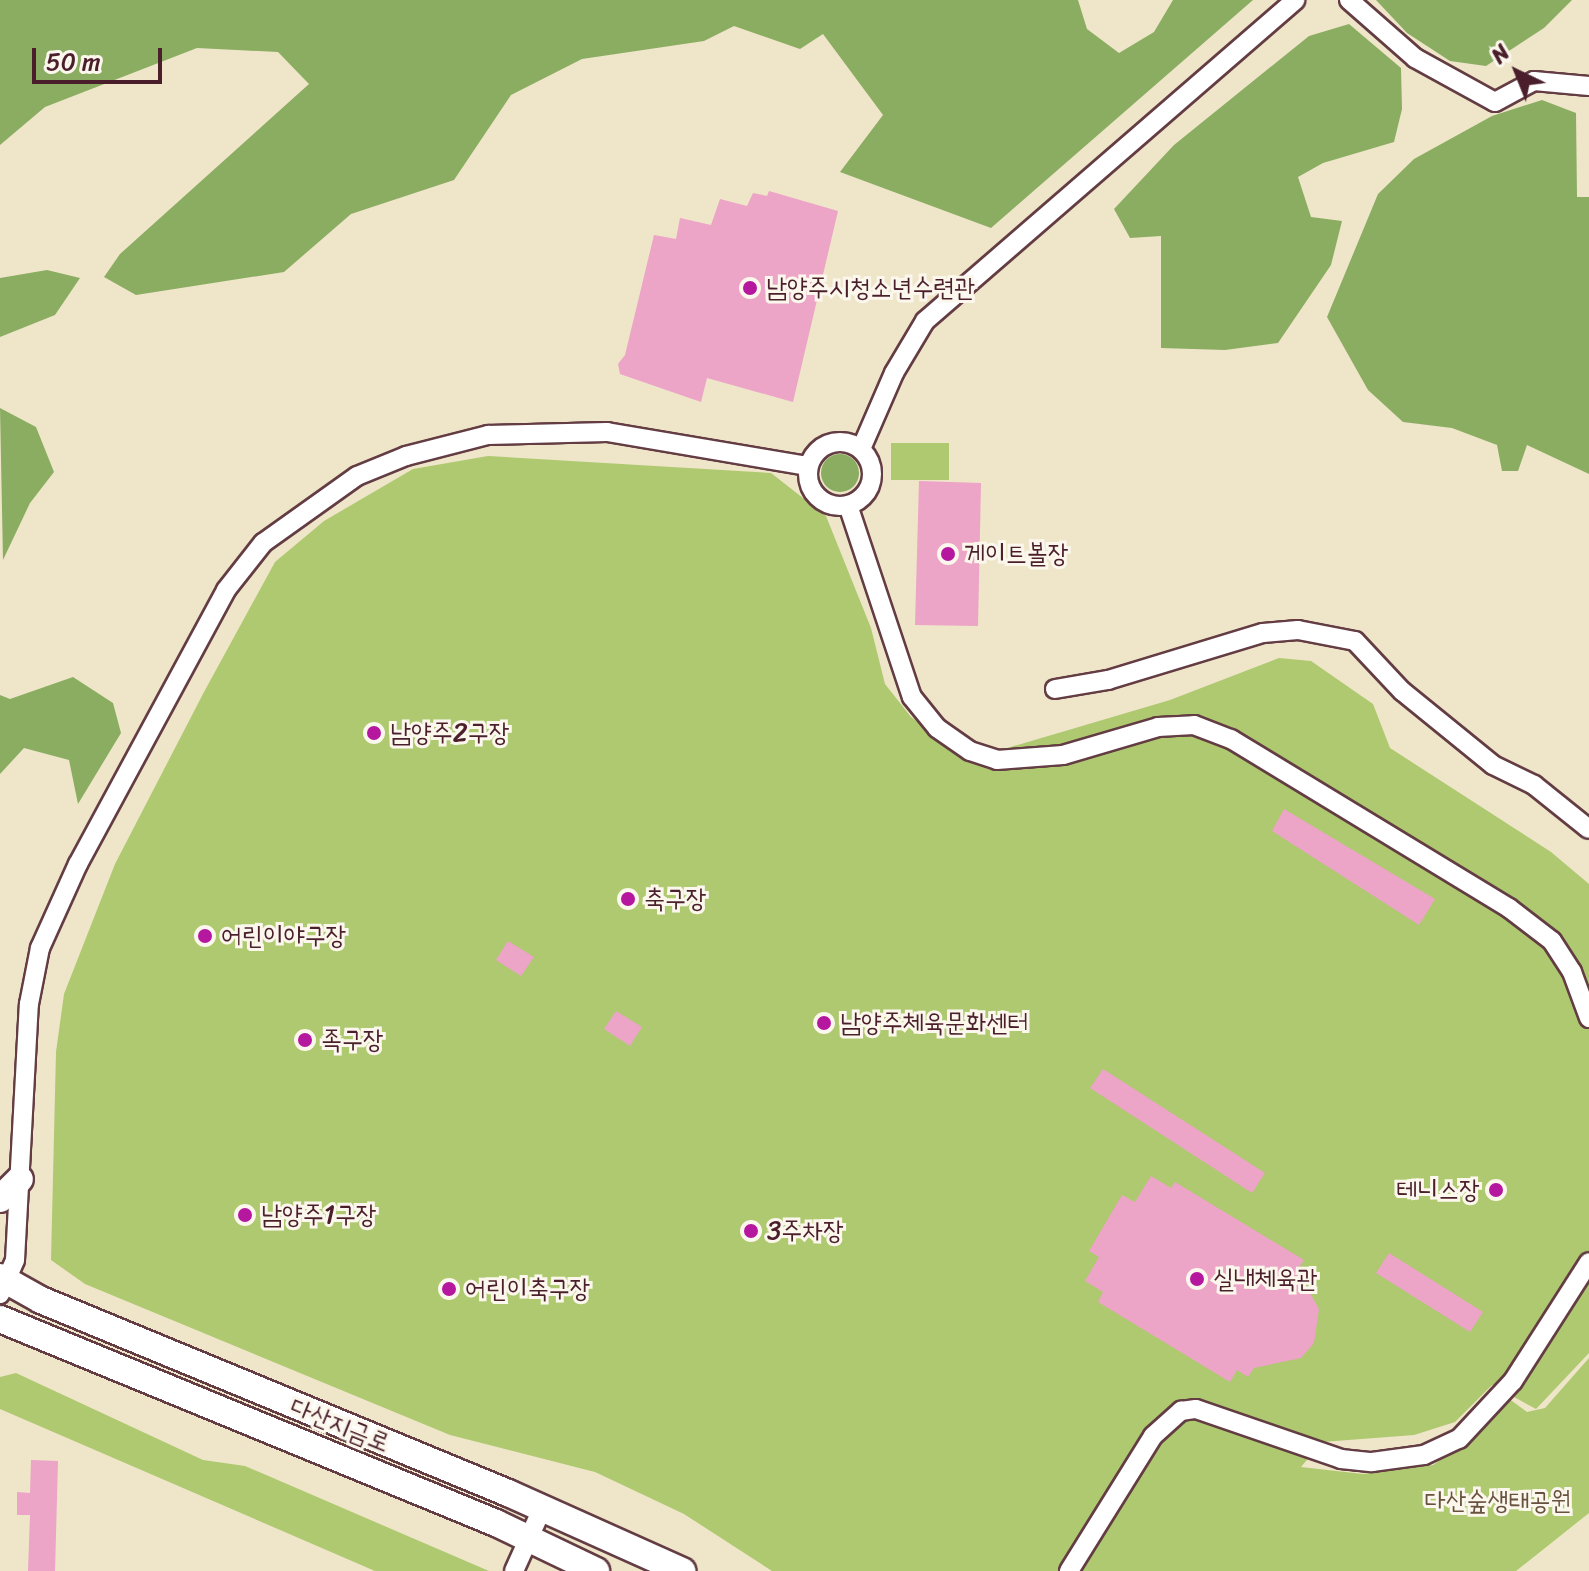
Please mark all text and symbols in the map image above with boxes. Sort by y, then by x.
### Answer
scale bar [36,32,166,82]
north arrow [1477,32,1557,112]
text: N [1481,35,1519,74]
text: 50 m [46,41,101,83]
place label: 남양주시청소년수련관 [766,272,975,304]
marker: 남양주시청소년수련관 [741,279,759,297]
place label: 게이트볼장 [964,538,1069,570]
marker: 게이트볼장 [939,545,957,563]
place label: 남양주2구장 [390,717,510,749]
marker: 남양주2구장 [365,724,383,742]
place label: 축구장 [644,883,707,915]
marker: 축구장 [619,890,637,908]
place label: 어린이야구장 [221,920,347,952]
marker: 어린이야구장 [196,927,214,945]
place label: 남양주체육문화센터 [840,1007,1028,1039]
marker: 남양주체육문화센터 [815,1014,833,1032]
place label: 족구장 [321,1024,384,1056]
marker: 족구장 [296,1031,314,1049]
place label: 테니스장 [1396,1174,1480,1206]
marker: 테니스장 [1487,1181,1505,1199]
place label: 남양주1구장 [261,1199,377,1231]
marker: 남양주1구장 [236,1206,254,1224]
place label: 3주차장 [767,1215,844,1247]
marker: 3주차장 [742,1222,760,1240]
place label: 실내체육관 [1213,1263,1318,1295]
marker: 실내체육관 [1188,1270,1206,1288]
place label: 어린이축구장 [465,1273,591,1305]
marker: 어린이축구장 [440,1280,458,1298]
street label: 다산지금로 [286,1391,394,1459]
park label: 다산숲생태공원 [1425,1485,1571,1517]

